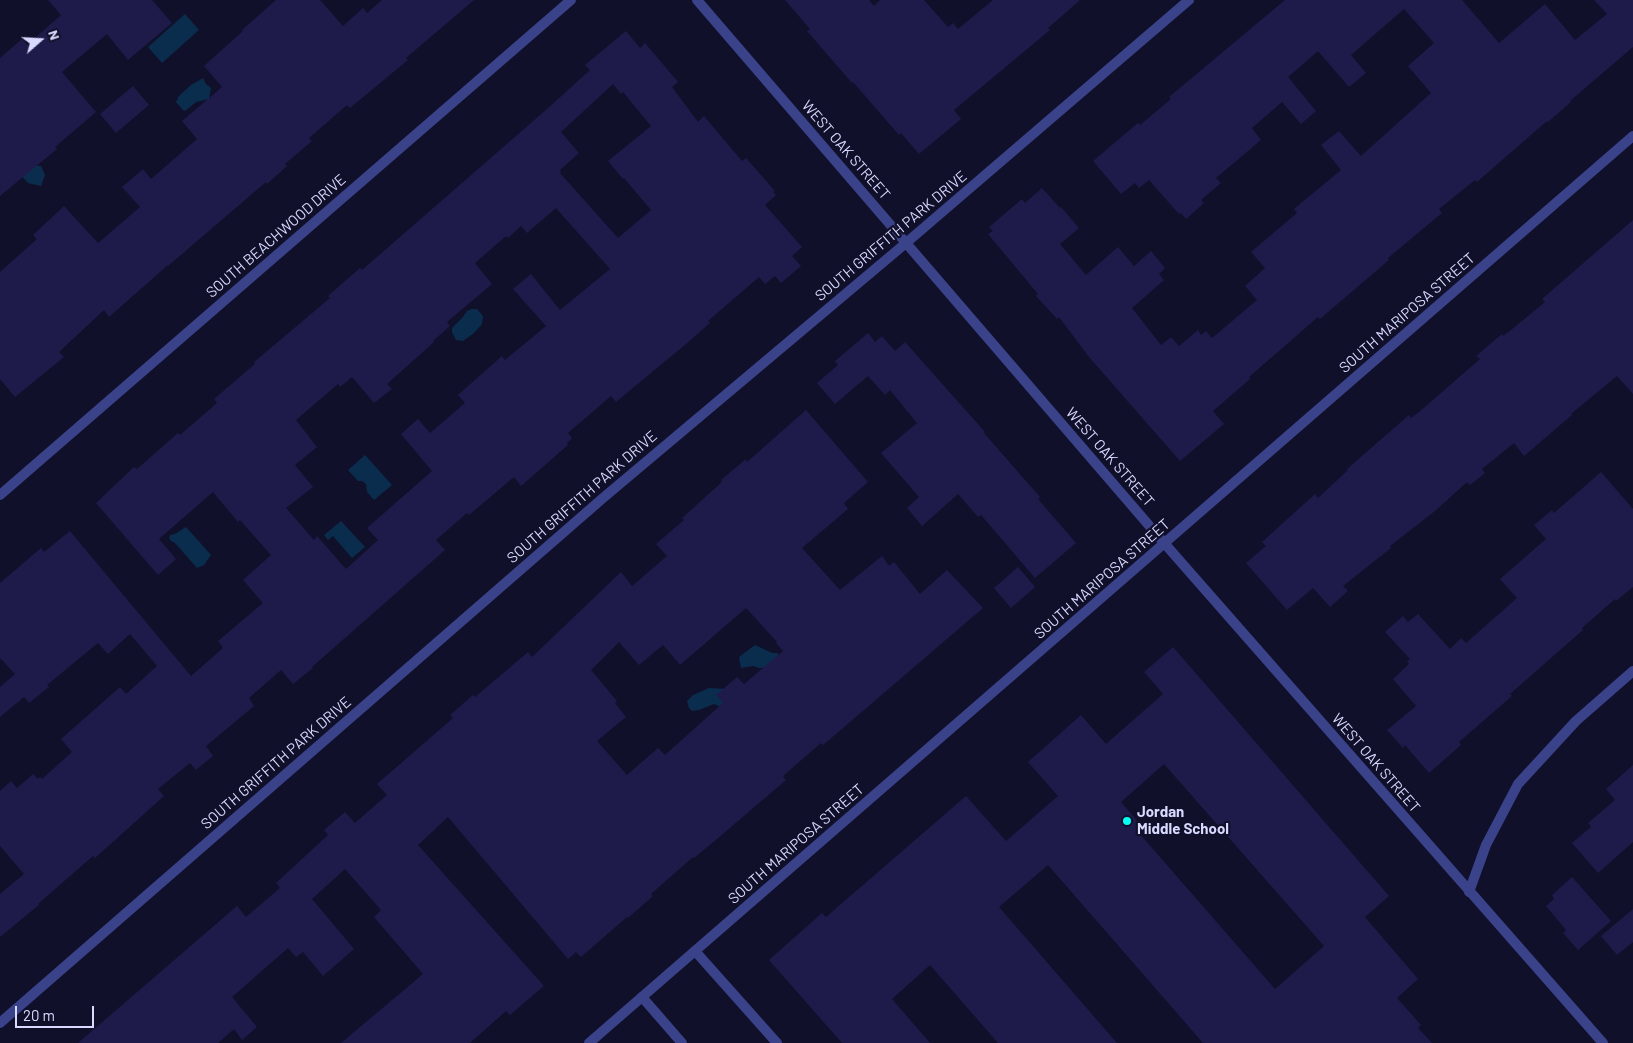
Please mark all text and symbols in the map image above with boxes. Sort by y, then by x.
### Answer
north arrow [15,15,65,65]
text: N [45,28,64,42]
street label: WEST OAK STREET [798,97,894,203]
street label: SOUTH GRIFFITH PARK DRIVE [811,167,971,305]
street label: SOUTH BEACHWOOD DRIVE [202,170,350,302]
street label: SOUTH MARIPOSA STREET [1335,249,1479,377]
street label: WEST OAK STREET [1062,404,1158,510]
street label: SOUTH GRIFFITH PARK DRIVE [503,427,661,567]
street label: SOUTH MARIPOSA STREET [1030,515,1174,643]
street label: SOUTH GRIFFITH PARK DRIVE [197,693,355,833]
street label: WEST OAK STREET [1328,710,1424,816]
street label: SOUTH MARIPOSA STREET [724,780,868,908]
place label: Jordan Middle School [1137,803,1229,838]
marker: Jordan Middle School [1121,815,1133,827]
scale bar [18,996,96,1028]
text: 20 m [23,1006,55,1024]

